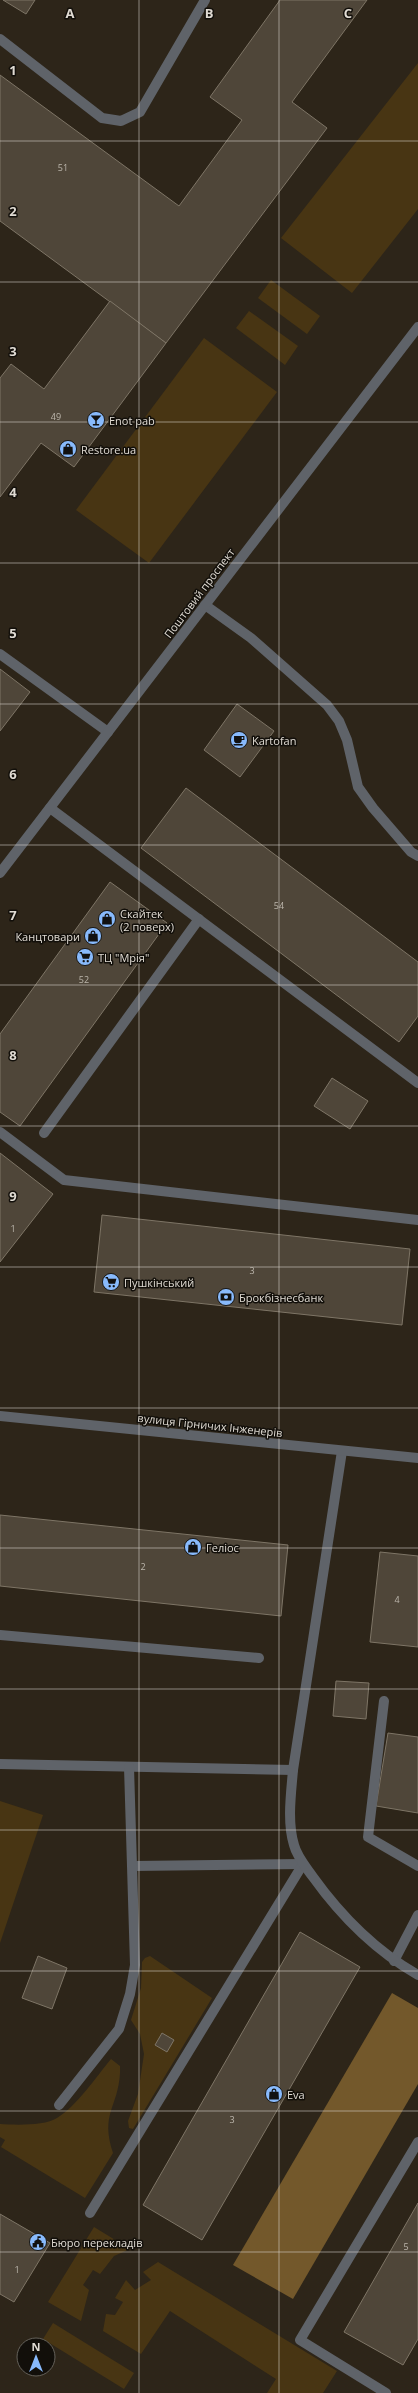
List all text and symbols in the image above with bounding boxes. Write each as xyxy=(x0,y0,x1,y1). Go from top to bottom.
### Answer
text: A xyxy=(66,4,75,22)
text: B xyxy=(205,4,214,22)
text: C xyxy=(344,4,352,22)
text: 1 xyxy=(9,61,17,79)
house number: 51 xyxy=(58,161,68,174)
text: 2 xyxy=(9,202,17,220)
text: 3 xyxy=(9,342,17,360)
house number: 49 xyxy=(51,410,61,423)
bar icon: Enot pab xyxy=(86,410,106,430)
place label: Enot pab xyxy=(109,413,155,428)
shop icon: Restore.ua xyxy=(58,439,78,459)
place label: Restore.ua xyxy=(81,442,136,457)
text: 4 xyxy=(9,483,17,501)
street label: Поштовий проспект xyxy=(160,545,238,641)
text: 5 xyxy=(9,624,17,642)
cafe icon: Kartofan xyxy=(229,730,249,750)
place label: Kartofan xyxy=(252,733,296,748)
text: 6 xyxy=(9,765,17,783)
house number: 54 xyxy=(274,899,284,912)
text: 7 xyxy=(9,906,17,924)
place label: Скайтек (2 поверх) xyxy=(120,906,174,934)
shop icon: Скайтек (2 поверх) xyxy=(97,909,117,929)
shop icon: Канцтовари xyxy=(83,926,103,946)
place label: Канцтовари xyxy=(15,929,80,944)
supermarket icon: ТЦ "Мрія" xyxy=(75,947,95,967)
place label: ТЦ "Мрія" xyxy=(98,950,149,965)
house number: 52 xyxy=(79,973,89,986)
text: 8 xyxy=(9,1046,17,1064)
text: 9 xyxy=(9,1187,17,1205)
house number: 1 xyxy=(10,1222,16,1235)
house number: 3 xyxy=(249,1264,255,1277)
supermarket icon: Пушкінський xyxy=(101,1272,121,1292)
place label: Пушкінський xyxy=(124,1275,194,1290)
bank icon: Брокбізнесбанк xyxy=(216,1287,236,1307)
place label: Брокбізнесбанк xyxy=(239,1290,323,1305)
street label: вулиця Гірничих Інженерів xyxy=(137,1410,283,1440)
shop icon: Геліос xyxy=(183,1537,203,1557)
place label: Геліос xyxy=(206,1540,239,1555)
house number: 2 xyxy=(140,1560,146,1573)
house number: 4 xyxy=(394,1593,400,1606)
shop icon: Eva xyxy=(264,2084,284,2104)
place label: Eva xyxy=(287,2087,305,2102)
house number: 3 xyxy=(229,2113,235,2126)
public building icon: Бюро перекладів xyxy=(28,2232,48,2252)
place label: Бюро перекладів xyxy=(51,2235,142,2250)
house number: 5 xyxy=(403,2240,409,2253)
house number: 1 xyxy=(14,2263,20,2276)
north arrow xyxy=(16,2337,56,2377)
text: N xyxy=(32,2339,40,2354)

